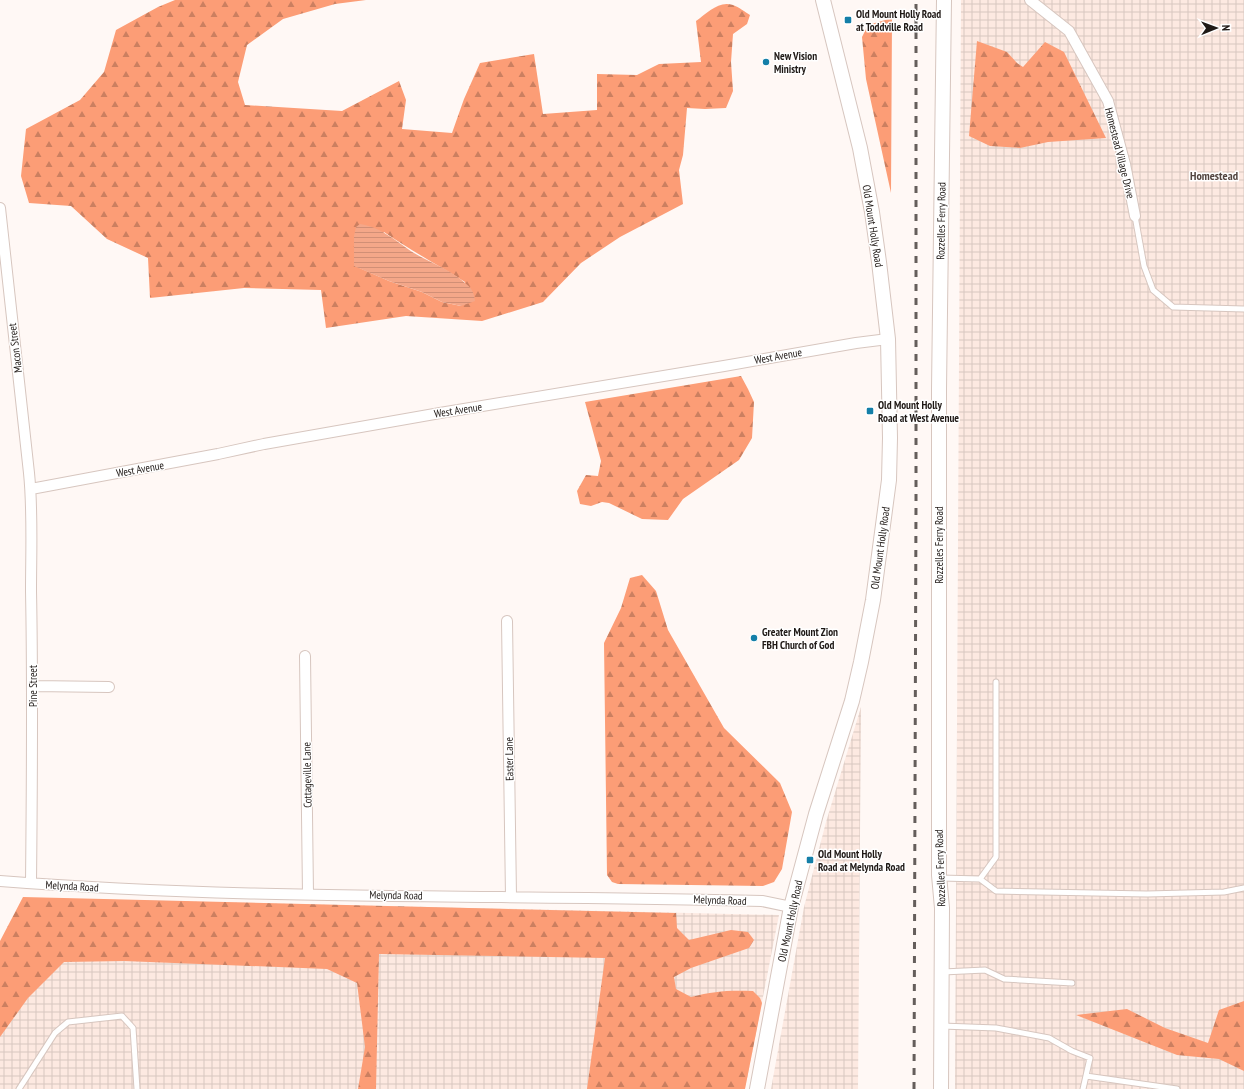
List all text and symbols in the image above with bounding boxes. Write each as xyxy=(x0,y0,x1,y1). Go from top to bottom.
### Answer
place label: Old Mount Holly Road at Toddville Road xyxy=(856,7,941,34)
north arrow xyxy=(1196,8,1236,48)
marker: Old Mount Holly Road at Toddville Road xyxy=(843,15,853,25)
text: N xyxy=(1219,25,1233,31)
place label: New Vision Ministry xyxy=(774,49,817,76)
marker: New Vision Ministry xyxy=(761,57,771,67)
street label: Homestead Village Drive xyxy=(1102,106,1138,200)
district label: Homestead xyxy=(1190,168,1238,183)
street label: Rozzelles Ferry Road xyxy=(933,182,949,260)
street label: Old Mount Holly Road xyxy=(860,184,886,268)
street label: Macon Street xyxy=(5,322,25,374)
street label: West Avenue xyxy=(753,345,803,367)
place label: Old Mount Holly Road at West Avenue xyxy=(878,398,959,425)
street label: West Avenue xyxy=(433,399,483,421)
marker: Old Mount Holly Road at West Avenue xyxy=(865,406,875,416)
street label: West Avenue xyxy=(115,458,165,480)
street label: Old Mount Holly Road xyxy=(867,506,893,590)
street label: Rozzelles Ferry Road xyxy=(932,506,946,584)
place label: Greater Mount Zion FBH Church of God xyxy=(762,625,838,652)
marker: Greater Mount Zion FBH Church of God xyxy=(749,633,759,643)
street label: Pine Street xyxy=(26,665,40,707)
street label: Easter Lane xyxy=(502,737,516,781)
street label: Cottageville Lane xyxy=(299,741,315,808)
street label: Rozzelles Ferry Road xyxy=(932,829,948,907)
place label: Old Mount Holly Road at Melynda Road xyxy=(818,847,905,874)
marker: Old Mount Holly Road at Melynda Road xyxy=(805,855,815,865)
street label: Melynda Road xyxy=(45,878,99,894)
street label: Old Mount Holly Road xyxy=(775,879,806,963)
street label: Melynda Road xyxy=(369,888,423,902)
street label: Melynda Road xyxy=(693,892,747,908)

